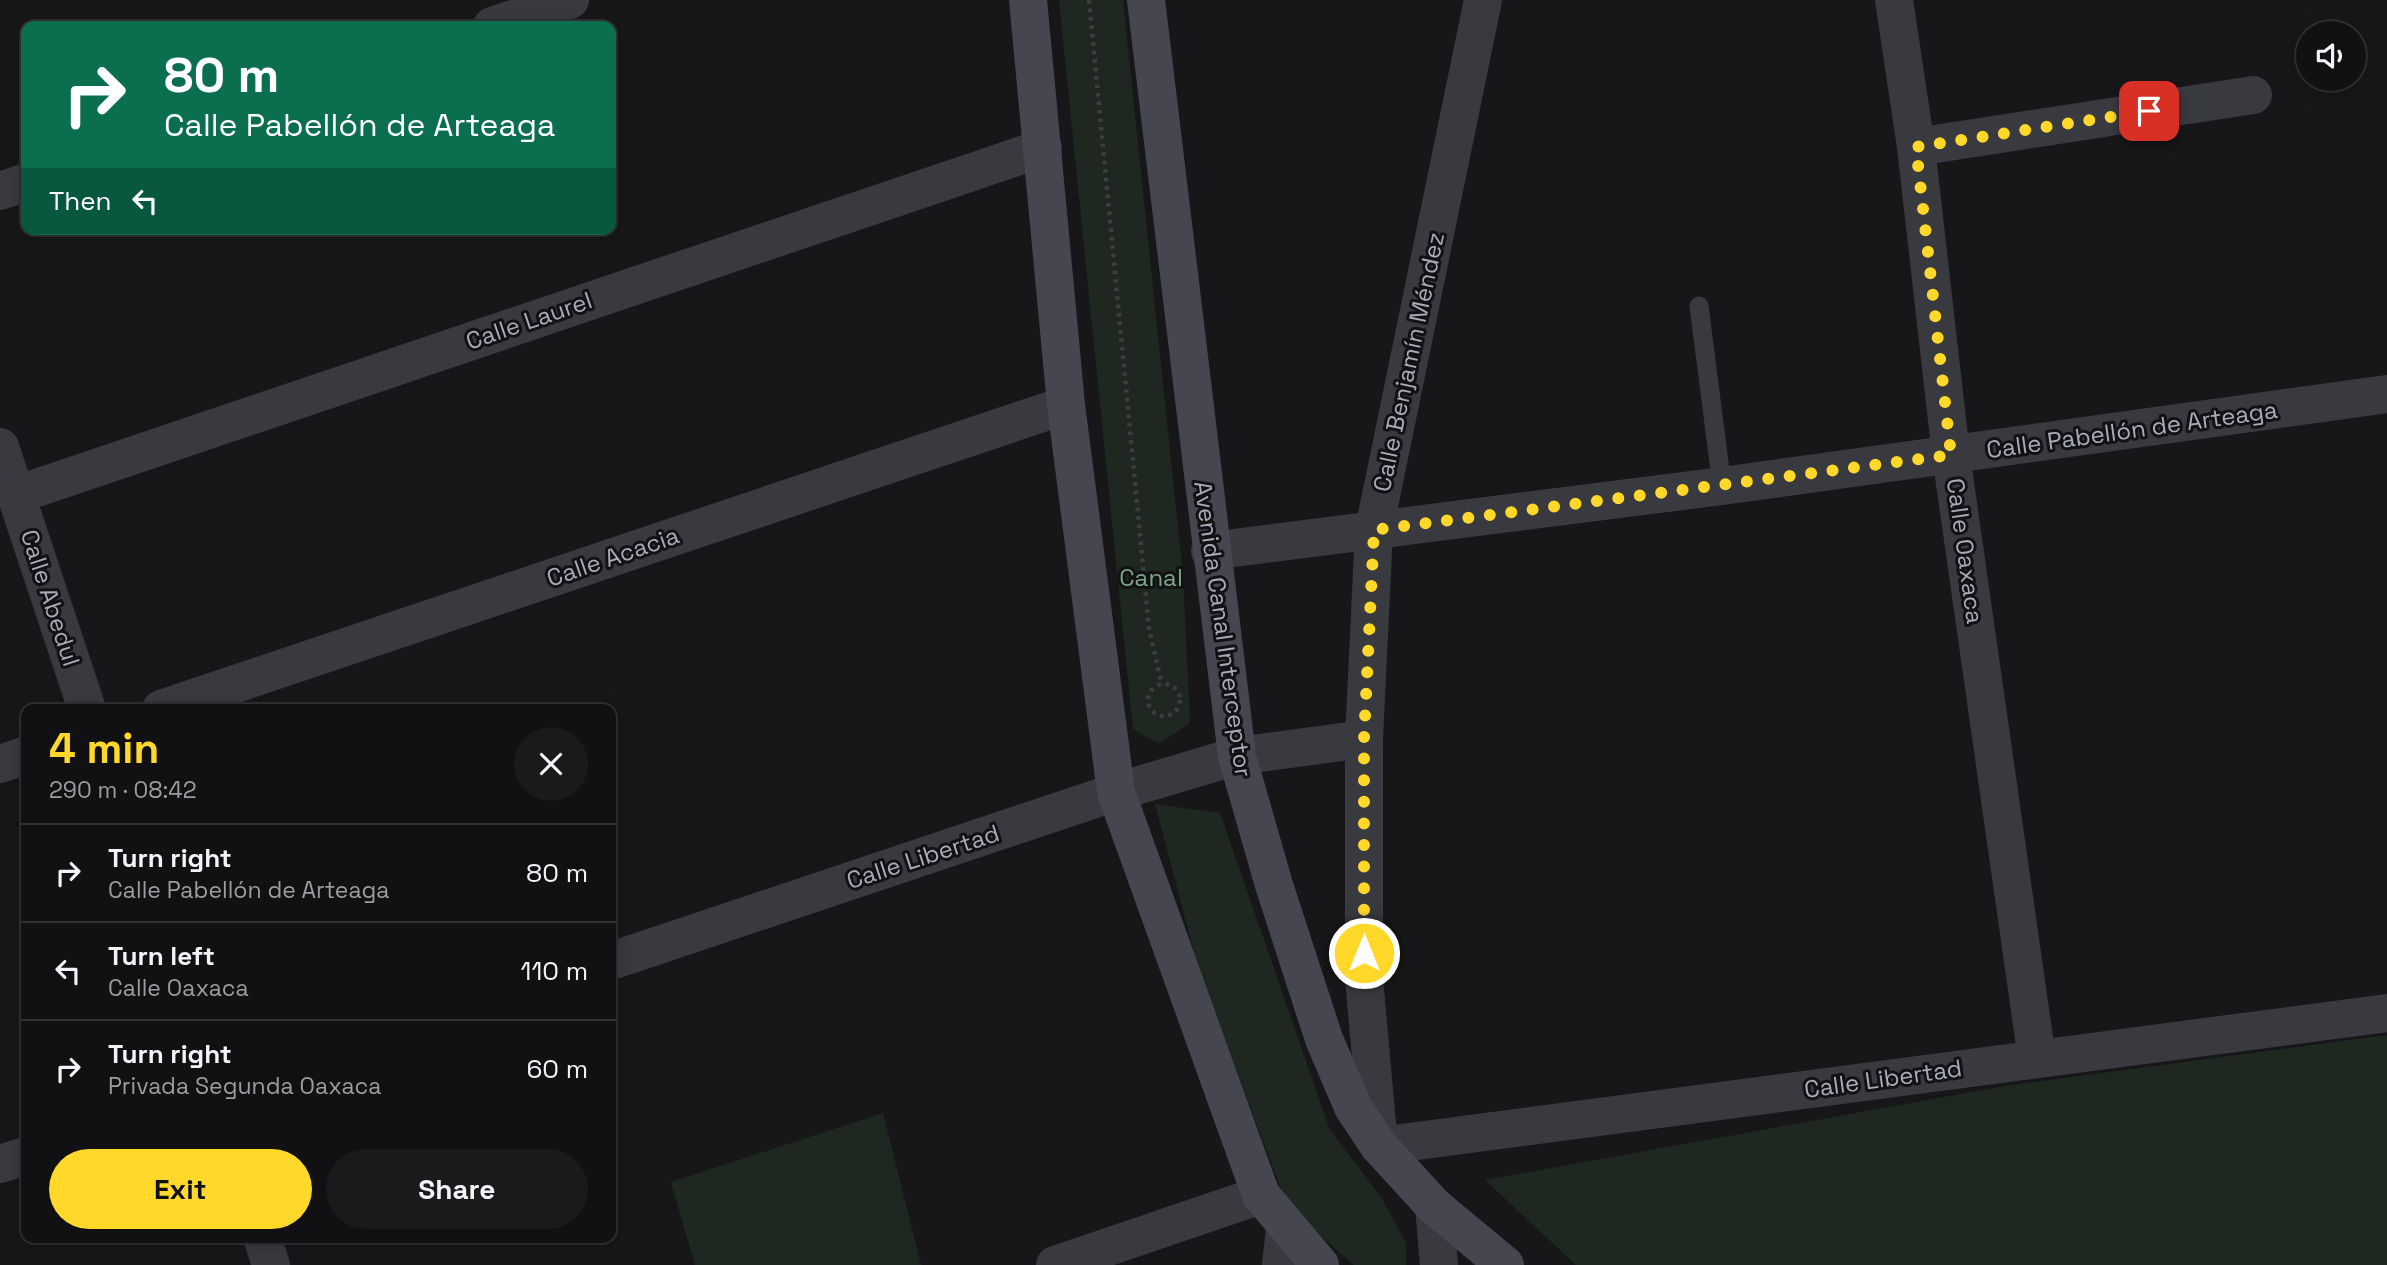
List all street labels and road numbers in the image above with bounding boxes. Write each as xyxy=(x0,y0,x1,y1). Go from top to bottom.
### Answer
street label: Calle Benjamín Méndez xyxy=(1366,229,1451,495)
street label: Calle Laurel xyxy=(462,284,596,357)
street label: Calle Pabellón de Arteaga xyxy=(1984,394,2280,465)
street label: Calle Oaxaca xyxy=(1940,476,1991,626)
street label: Avenida Canal Interceptor xyxy=(1187,479,1260,779)
street label: Calle Acacia xyxy=(543,519,683,594)
street label: Calle Abedul xyxy=(14,526,87,670)
street label: Calle Libertad xyxy=(842,817,1003,896)
street label: Calle Libertad xyxy=(1802,1052,1964,1105)

